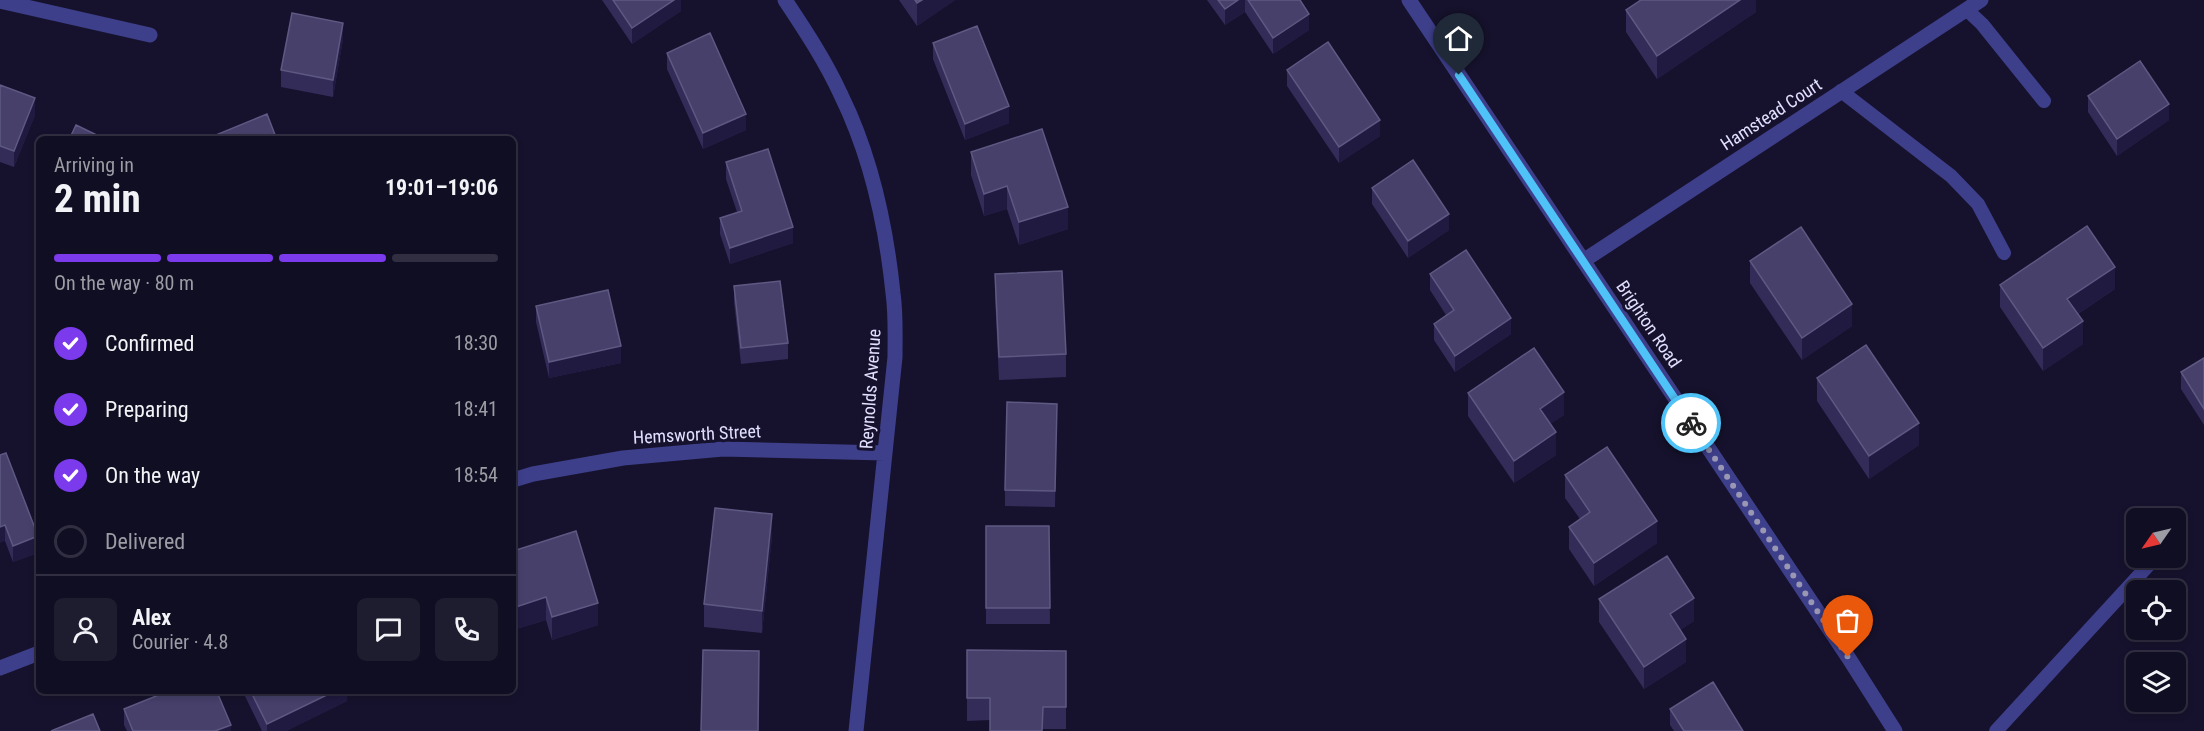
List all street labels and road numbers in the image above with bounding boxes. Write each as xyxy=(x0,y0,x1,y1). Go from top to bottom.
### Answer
street label: Hamstead Court xyxy=(1717,74,1825,154)
street label: Brighton Road xyxy=(1612,277,1686,371)
street label: Reynolds Avenue xyxy=(855,328,885,450)
street label: Hemsworth Street xyxy=(632,420,762,448)

